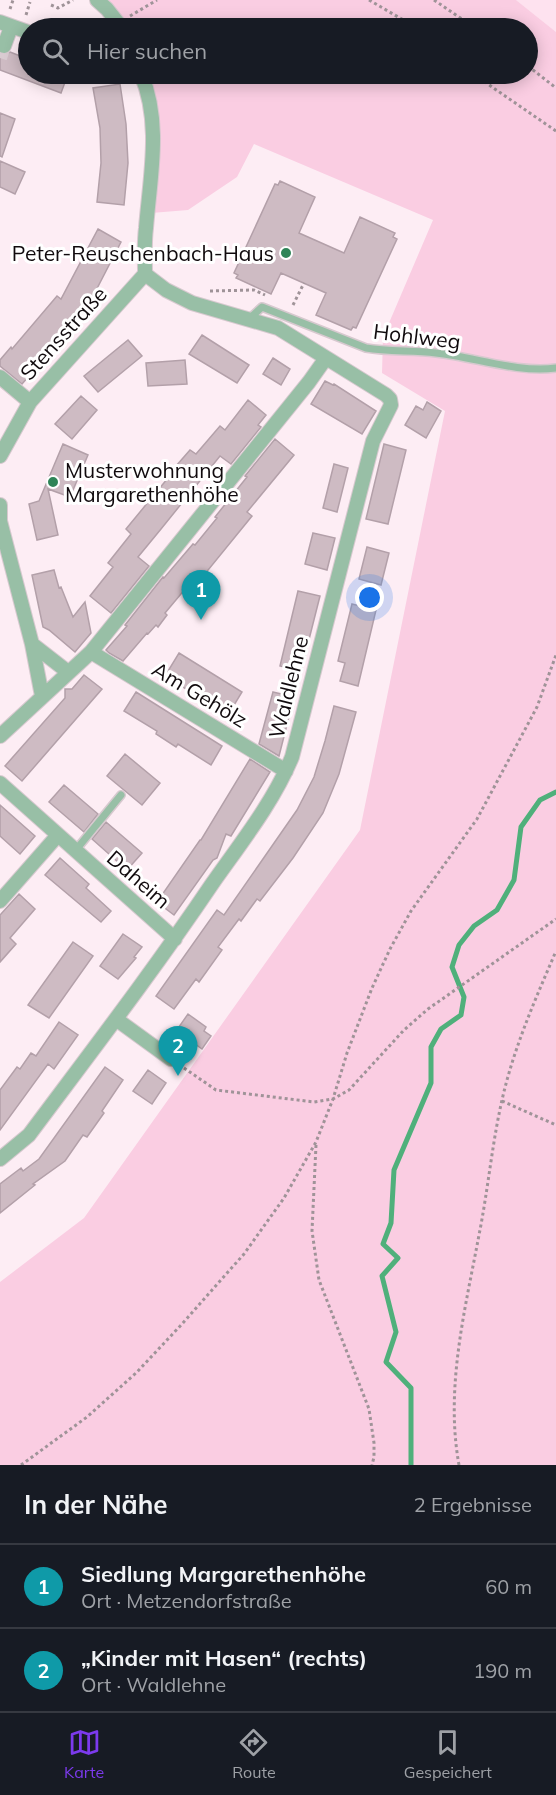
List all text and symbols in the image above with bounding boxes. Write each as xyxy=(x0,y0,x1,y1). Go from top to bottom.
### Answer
search box xyxy=(18,18,538,84)
icon: search xyxy=(39,35,72,68)
text: Hier suchen xyxy=(87,37,207,65)
place label: Peter-Reuschenbach-Haus xyxy=(12,240,274,266)
marker: Peter-Reuschenbach-Haus xyxy=(279,246,293,260)
street label: Stensstraße xyxy=(14,281,112,385)
street label: Hohlweg xyxy=(372,318,462,354)
place label: Musterwohnung Margarethenhöhe xyxy=(65,457,239,507)
marker: Musterwohnung Margarethenhöhe xyxy=(46,475,60,489)
pin: 1 xyxy=(182,570,220,620)
your location xyxy=(355,583,384,612)
street label: Waldlehne xyxy=(263,633,313,741)
street label: Am Gehölz xyxy=(148,655,252,733)
street label: Daheim xyxy=(102,844,176,914)
pin: 2 xyxy=(158,1026,198,1076)
text: In der Nähe xyxy=(24,1488,168,1521)
text: 2 Ergebnisse xyxy=(414,1492,532,1517)
text: Siedlung Margarethenhöhe xyxy=(81,1560,366,1588)
text: 1 xyxy=(38,1574,50,1599)
text: 60 m xyxy=(485,1574,532,1599)
text: Ort · Metzendorfstraße xyxy=(81,1588,292,1613)
text: „Kinder mit Hasen“ (rechts) xyxy=(81,1644,367,1672)
text: 2 xyxy=(38,1658,50,1683)
text: 190 m xyxy=(473,1658,532,1683)
text: Ort · Waldlehne xyxy=(81,1672,226,1697)
tab: Karte xyxy=(64,1726,104,1782)
tab: Route xyxy=(232,1726,276,1782)
tab: Gespeichert xyxy=(404,1726,492,1782)

